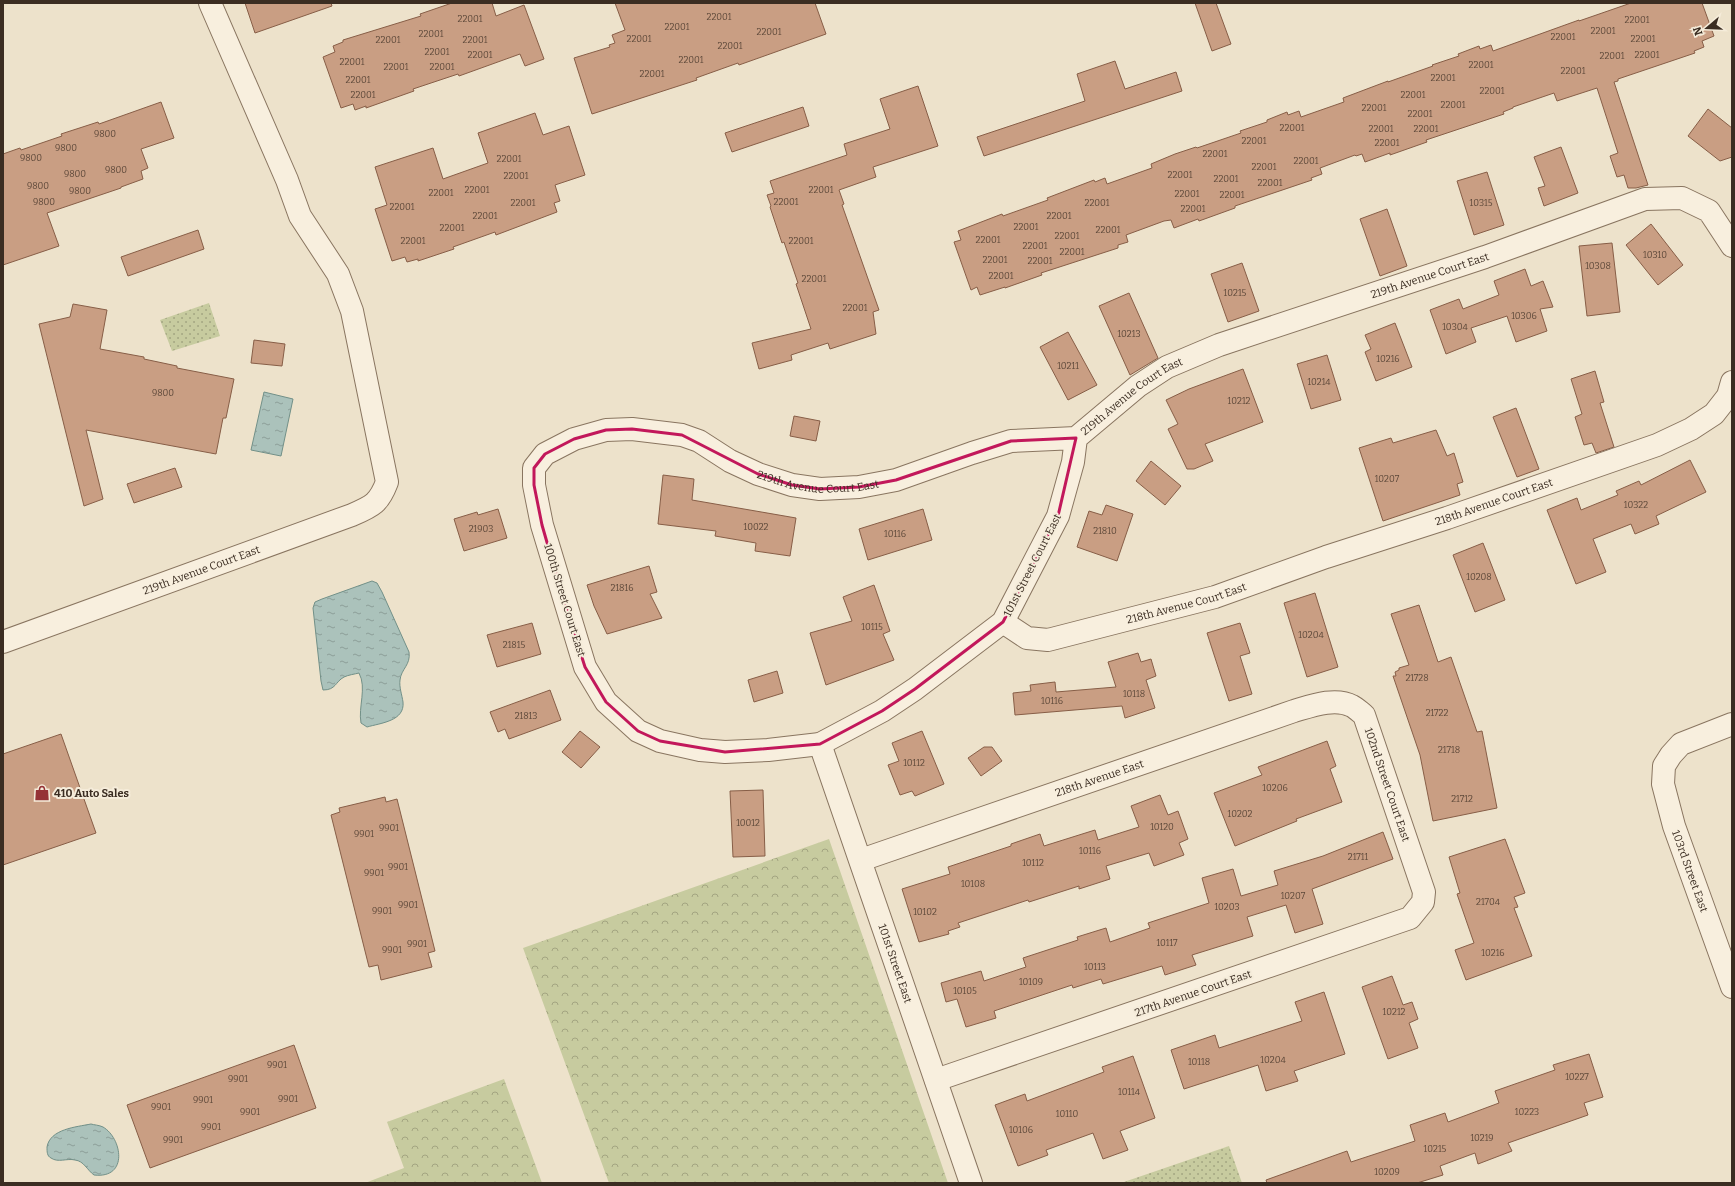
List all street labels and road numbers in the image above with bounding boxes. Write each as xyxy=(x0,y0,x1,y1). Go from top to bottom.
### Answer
street label: 219th Avenue Court East xyxy=(1369,250,1491,301)
street label: 219th Avenue Court East xyxy=(1078,355,1185,438)
street label: 219th Avenue Court East xyxy=(755,468,880,496)
street label: 218th Avenue Court East xyxy=(1433,476,1555,528)
street label: 101st Street Court East xyxy=(1001,512,1064,619)
street label: 100th Street Court East xyxy=(541,542,588,658)
street label: 219th Avenue Court East xyxy=(141,543,262,598)
street label: 218th Avenue Court East xyxy=(1125,580,1248,627)
street label: 102nd Street Court East xyxy=(1362,726,1412,843)
street label: 218th Avenue East xyxy=(1053,757,1145,800)
street label: 103rd Street East xyxy=(1669,828,1710,914)
street label: 101st Street East xyxy=(875,922,915,1005)
street label: 217th Avenue Court East xyxy=(1133,967,1253,1020)

